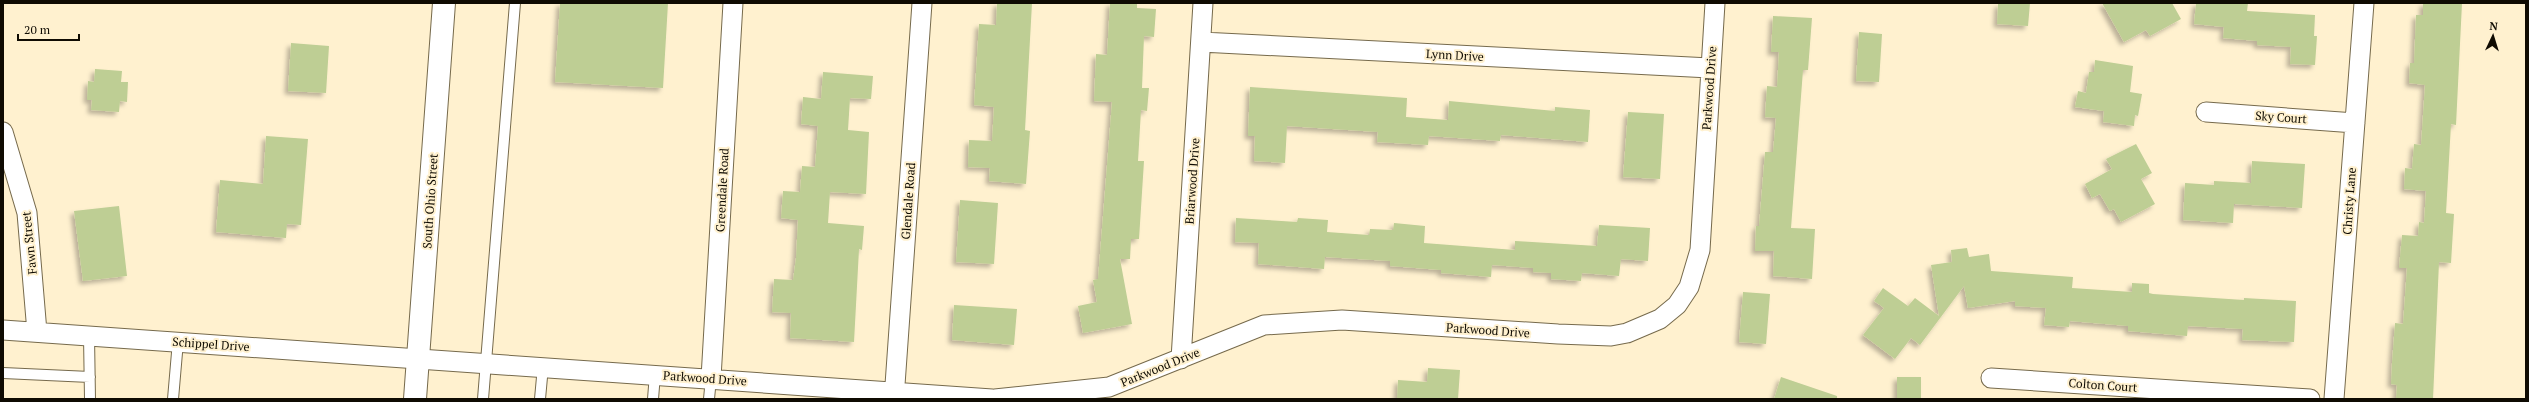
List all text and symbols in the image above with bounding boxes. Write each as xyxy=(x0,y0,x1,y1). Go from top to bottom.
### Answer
scale bar xyxy=(18,16,79,42)
north arrow xyxy=(2473,16,2513,56)
text: N xyxy=(2489,19,2499,33)
text: 20 m xyxy=(24,22,51,37)
street label: Lynn Drive xyxy=(1426,46,1484,64)
street label: Parkwood Drive xyxy=(1699,46,1719,130)
street label: Sky Court xyxy=(2255,108,2308,126)
street label: Briarwood Drive xyxy=(1182,137,1202,225)
street label: Greendale Road xyxy=(712,147,732,232)
street label: South Ohio Street xyxy=(419,152,441,249)
street label: Glendale Road xyxy=(898,162,918,240)
street label: Christy Lane xyxy=(2339,167,2359,235)
street label: Fawn Street xyxy=(18,210,40,275)
street label: Parkwood Drive xyxy=(1446,320,1530,340)
street label: Schippel Drive xyxy=(172,334,250,354)
street label: Parkwood Drive xyxy=(1118,344,1202,390)
street label: Parkwood Drive xyxy=(663,368,747,388)
street label: Colton Court xyxy=(2068,375,2138,395)

